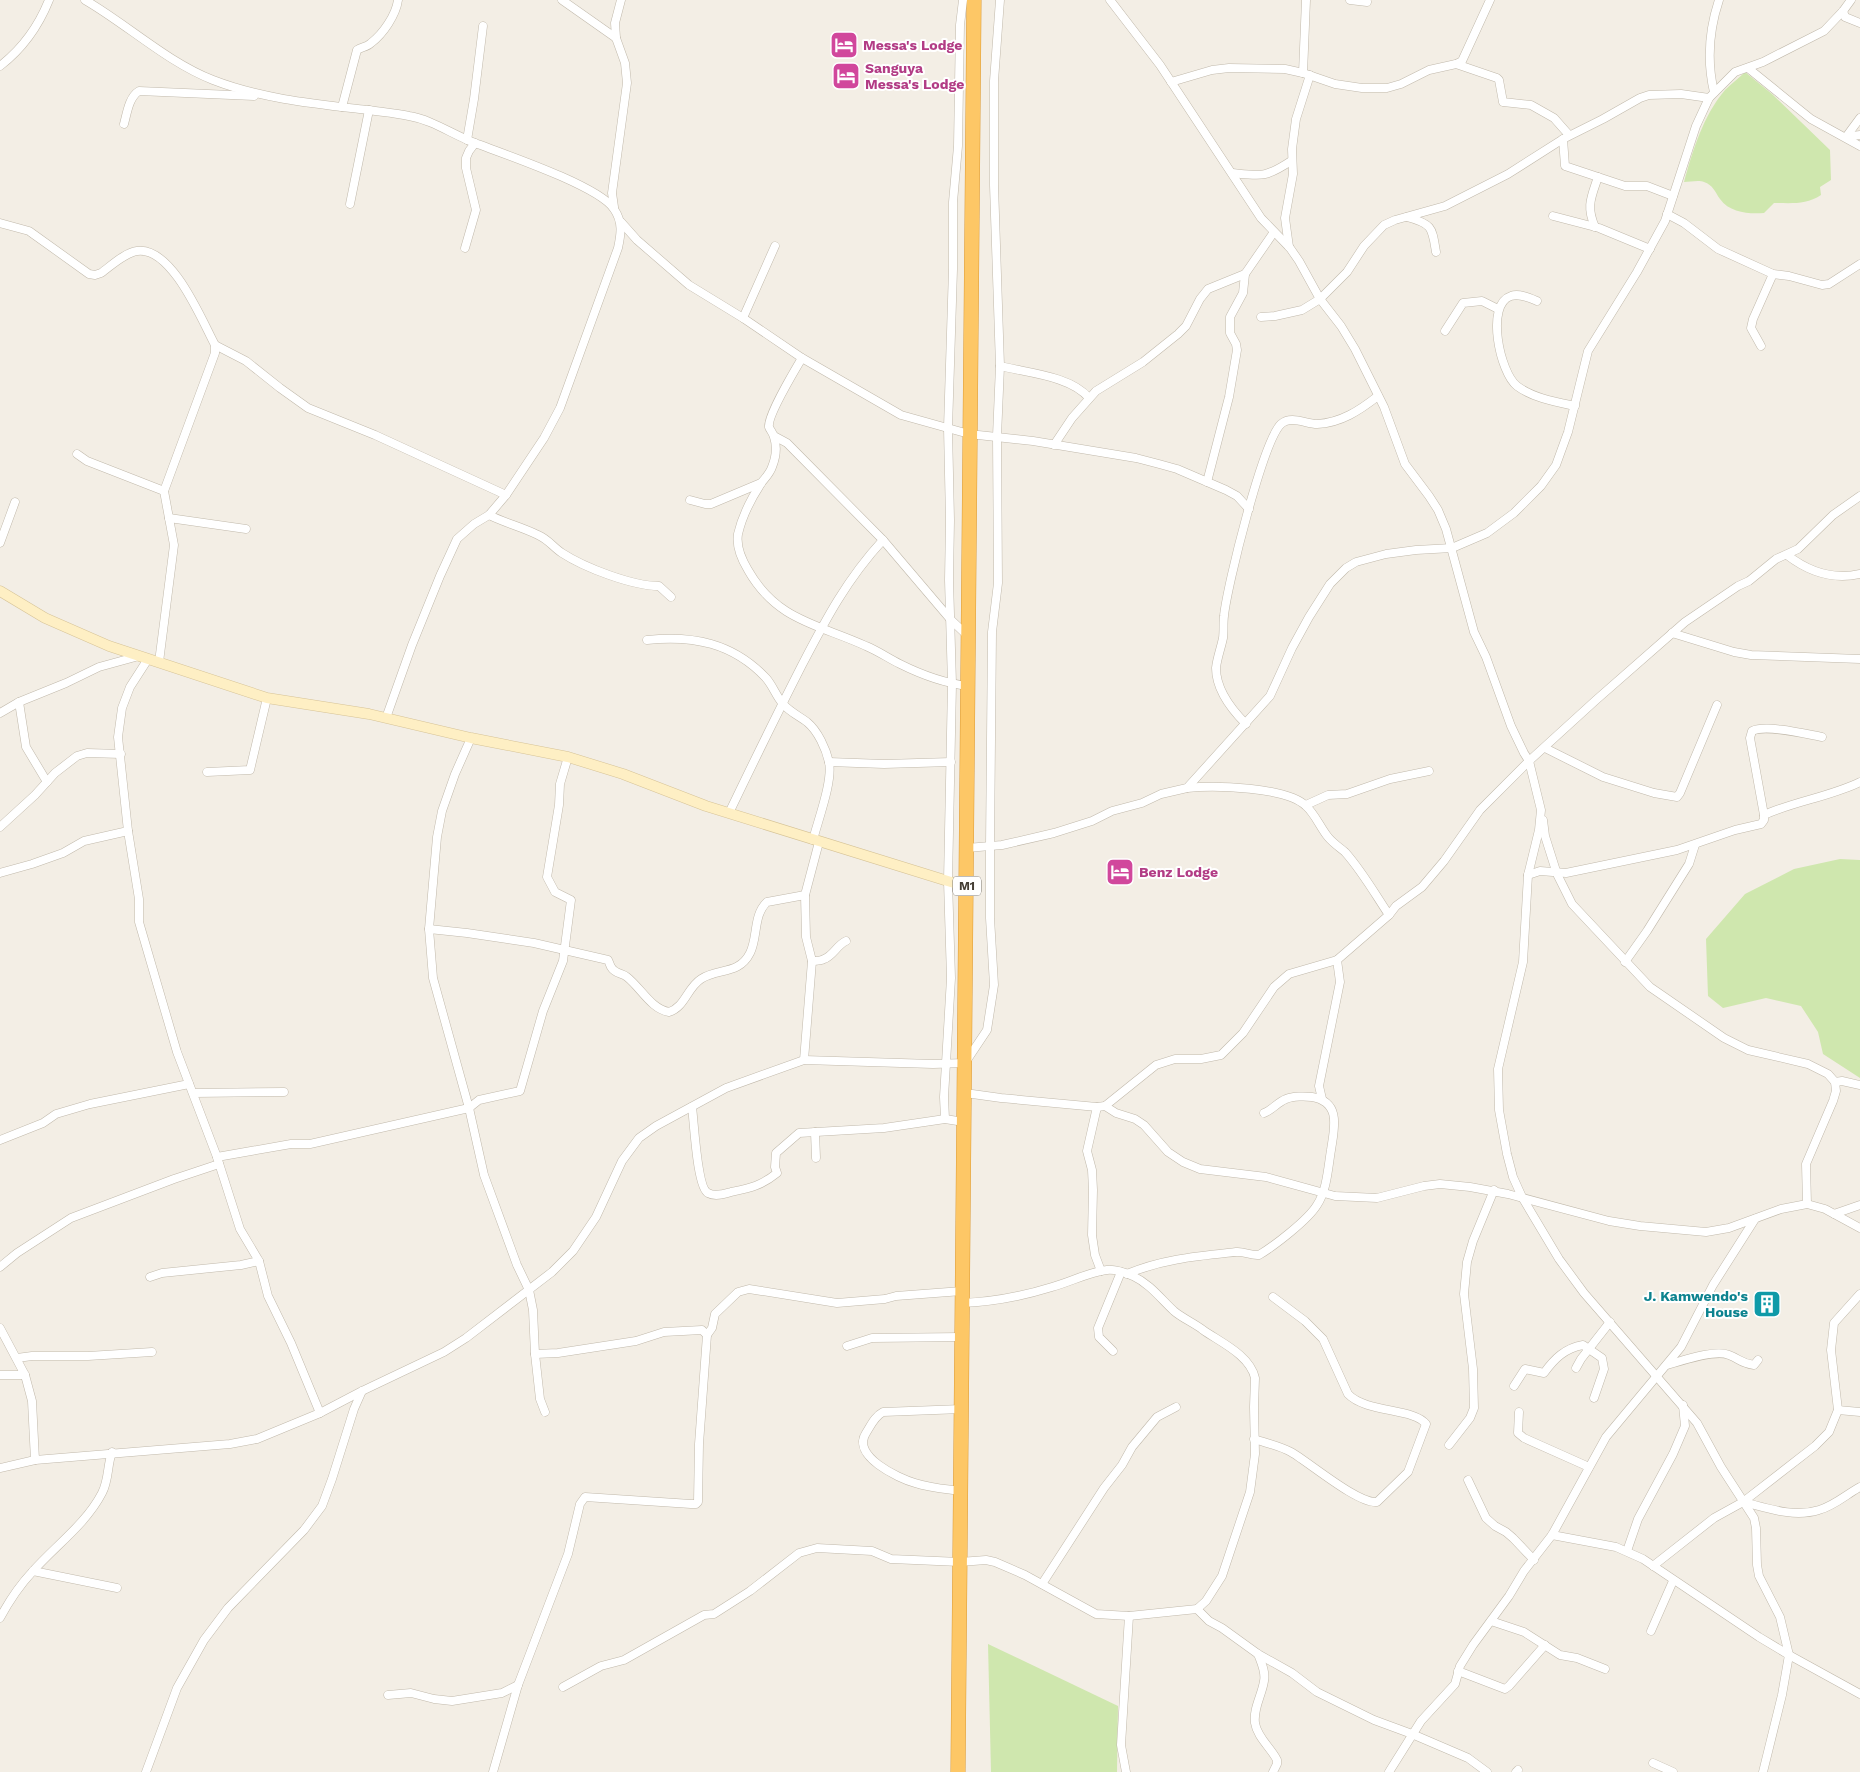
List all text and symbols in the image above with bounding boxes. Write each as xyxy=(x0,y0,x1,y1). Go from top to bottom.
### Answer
hotel icon: Messa's Lodge xyxy=(829,30,859,60)
place label: Messa's Lodge xyxy=(863,37,962,53)
place label: Sanguya Messa's Lodge xyxy=(865,60,964,92)
hotel icon: Sanguya Messa's Lodge xyxy=(831,61,861,91)
hotel icon: Benz Lodge xyxy=(1105,857,1135,887)
place label: Benz Lodge xyxy=(1139,864,1218,880)
road number: M1 xyxy=(953,876,981,896)
place label: J. Kamwendo's House xyxy=(1644,1288,1749,1320)
building icon: J. Kamwendo's House xyxy=(1752,1289,1782,1319)

